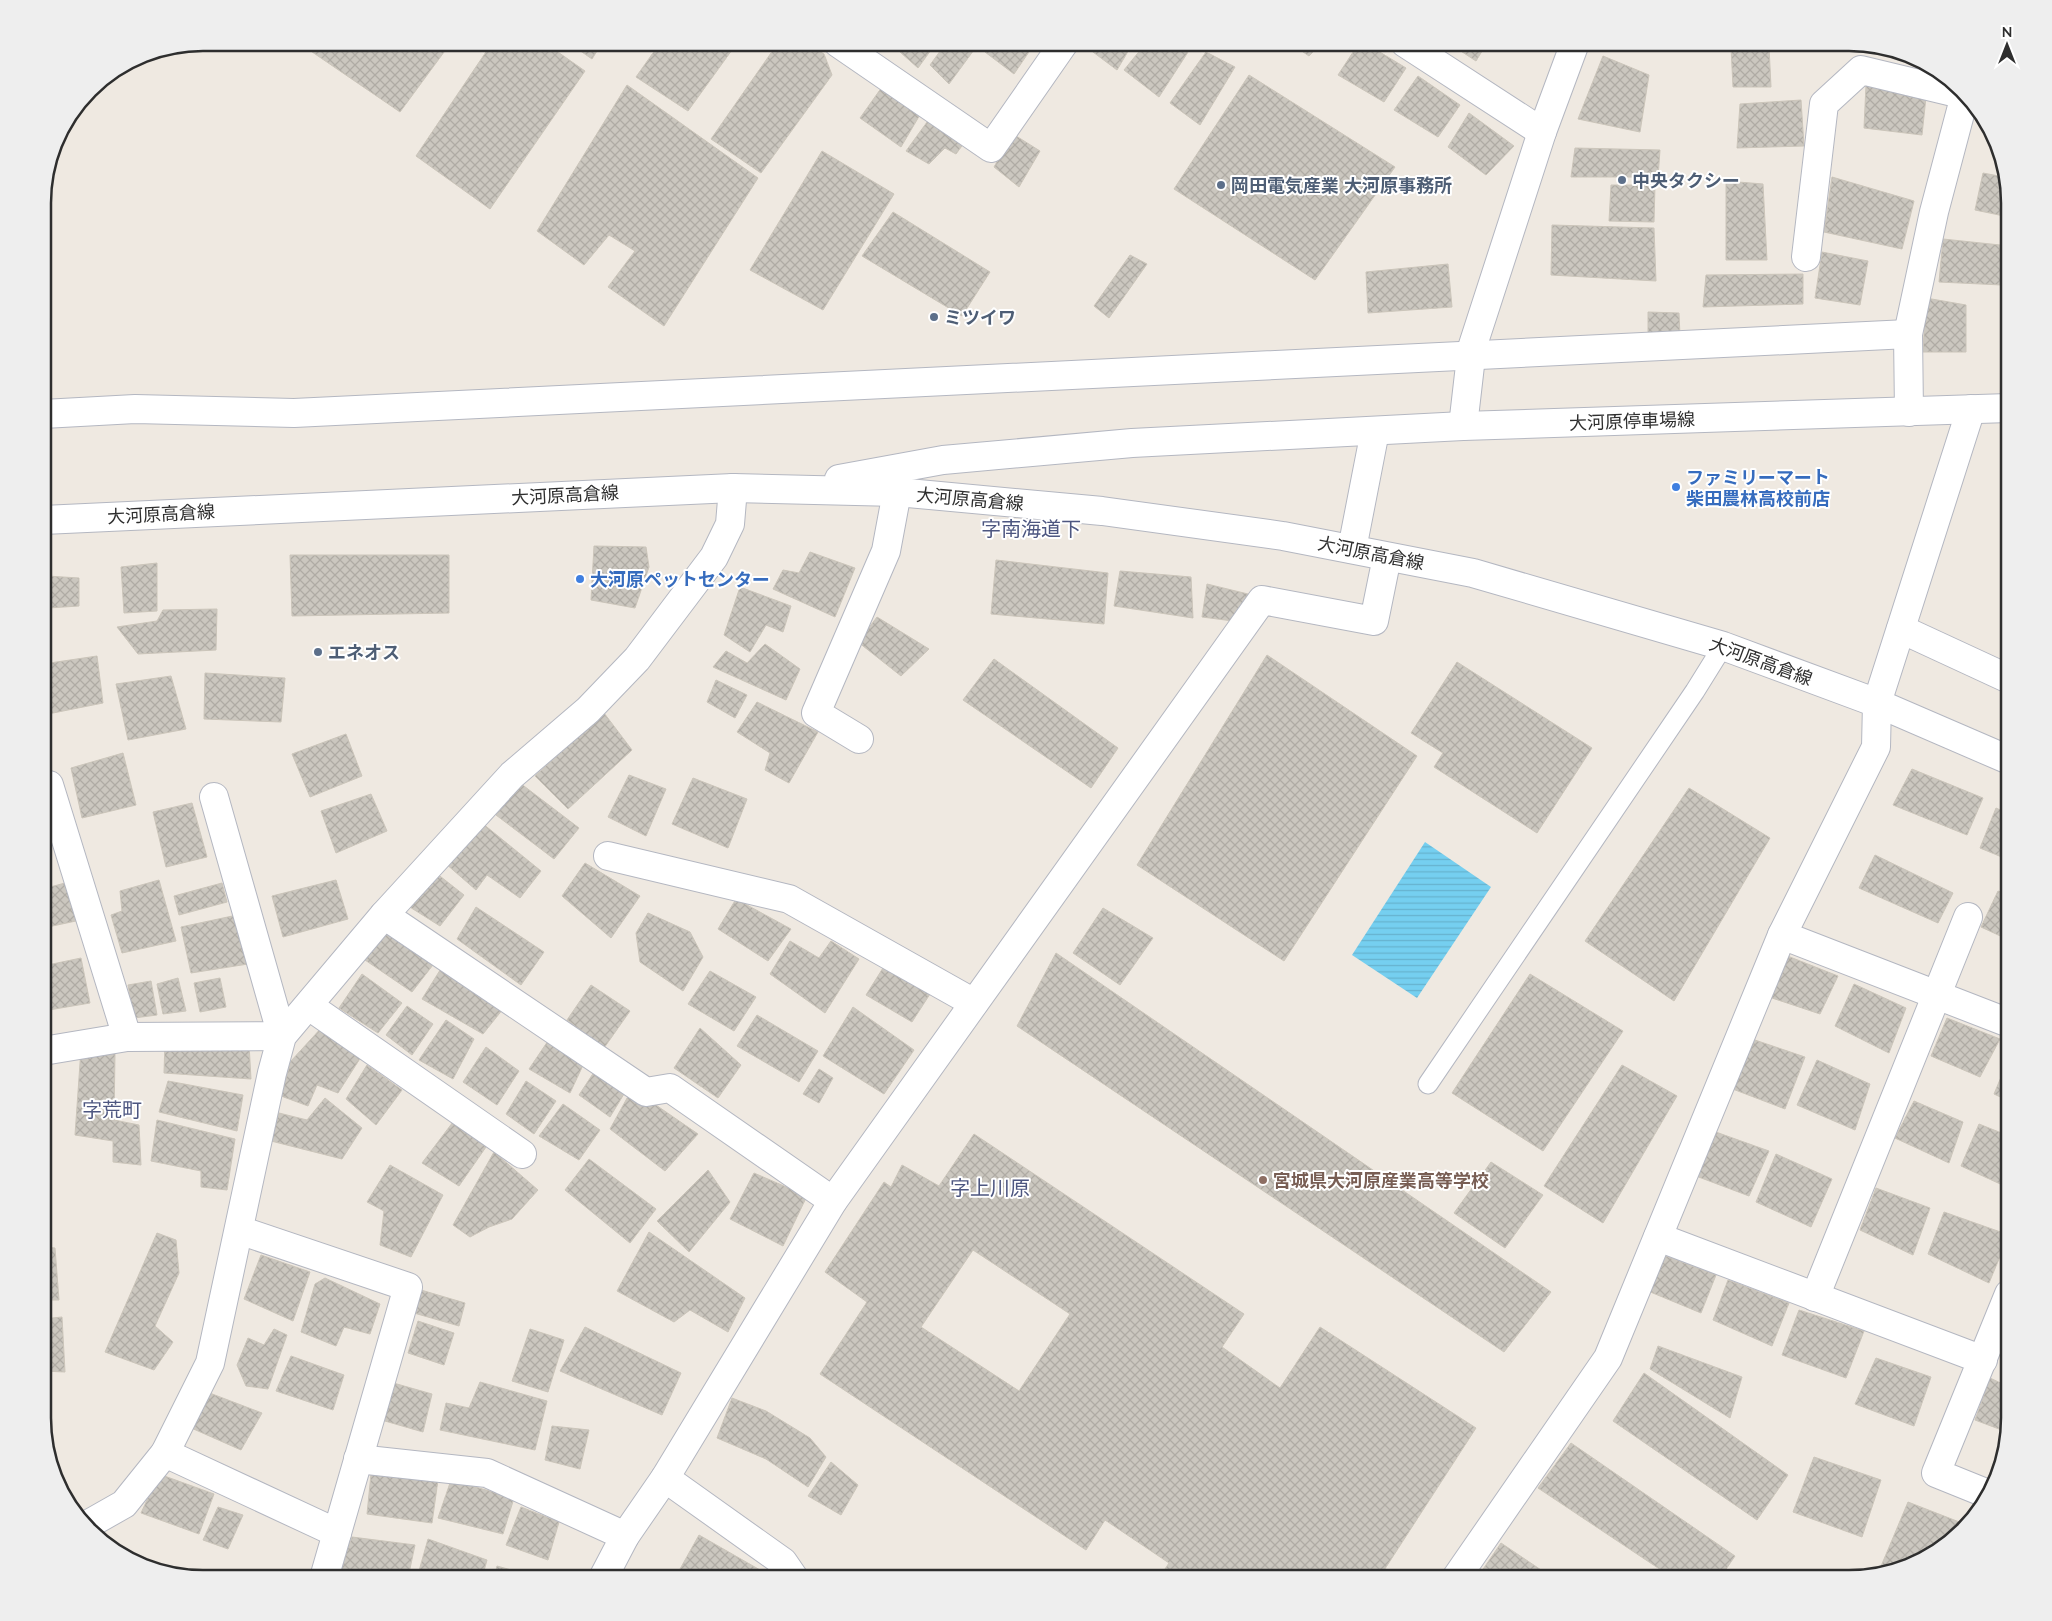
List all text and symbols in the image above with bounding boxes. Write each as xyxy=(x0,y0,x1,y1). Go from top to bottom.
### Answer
north arrow xyxy=(1982,20,2032,70)
text: N xyxy=(2002,23,2012,41)
place label: 中央タクシー xyxy=(1632,169,1740,192)
place label: 岡田電気産業 大河原事務所 xyxy=(1231,174,1452,197)
marker: 中央タクシー xyxy=(1616,174,1628,186)
marker: 岡田電気産業 大河原事務所 xyxy=(1215,179,1227,191)
place label: ミツイワ xyxy=(944,306,1016,329)
marker: ミツイワ xyxy=(928,311,940,323)
street label: 大河原停車場線 xyxy=(1569,407,1695,435)
place label: ファミリーマート 柴田農林高校前店 xyxy=(1686,466,1830,510)
street label: 大河原高倉線 xyxy=(510,481,620,509)
marker: ファミリーマート 柴田農林高校前店 xyxy=(1670,481,1682,493)
street label: 大河原高倉線 xyxy=(915,483,1025,515)
street label: 大河原高倉線 xyxy=(106,500,216,528)
district label: 字南海道下 xyxy=(981,516,1081,541)
street label: 大河原高倉線 xyxy=(1316,531,1426,575)
place label: 大河原ペットセンター xyxy=(590,568,770,591)
marker: 大河原ペットセンター xyxy=(574,573,586,585)
street label: 大河原高倉線 xyxy=(1706,632,1816,690)
place label: エネオス xyxy=(328,641,400,664)
marker: エネオス xyxy=(312,646,324,658)
district label: 字荒町 xyxy=(82,1097,142,1122)
place label: 宮城県大河原産業高等学校 xyxy=(1273,1169,1489,1192)
marker: 宮城県大河原産業高等学校 xyxy=(1257,1174,1269,1186)
district label: 字上川原 xyxy=(950,1175,1030,1200)

